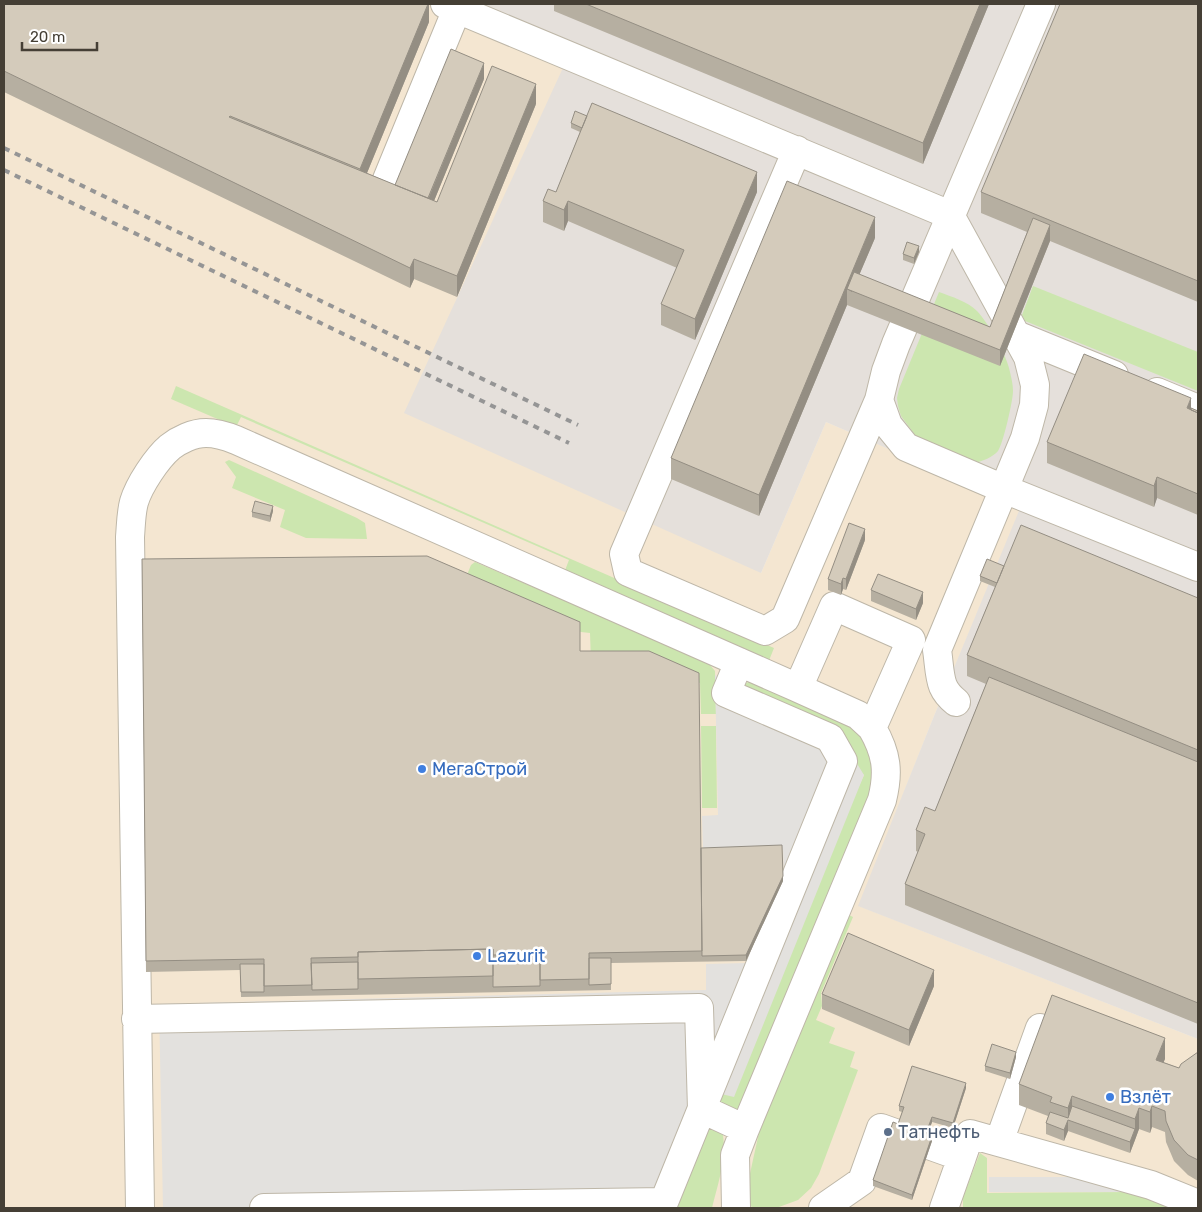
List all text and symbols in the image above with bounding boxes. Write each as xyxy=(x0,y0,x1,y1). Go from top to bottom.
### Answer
scale bar xyxy=(22,20,98,52)
text: 20 m xyxy=(30,28,65,46)
place label: МегаСтрой xyxy=(432,758,527,780)
marker: МегаСтрой xyxy=(416,763,428,775)
place label: Lazurit xyxy=(487,945,545,967)
marker: Lazurit xyxy=(471,950,483,962)
place label: Взлёт xyxy=(1120,1086,1171,1108)
marker: Взлёт xyxy=(1104,1091,1116,1103)
place label: Татнефть xyxy=(898,1121,980,1143)
marker: Татнефть xyxy=(882,1126,894,1138)

